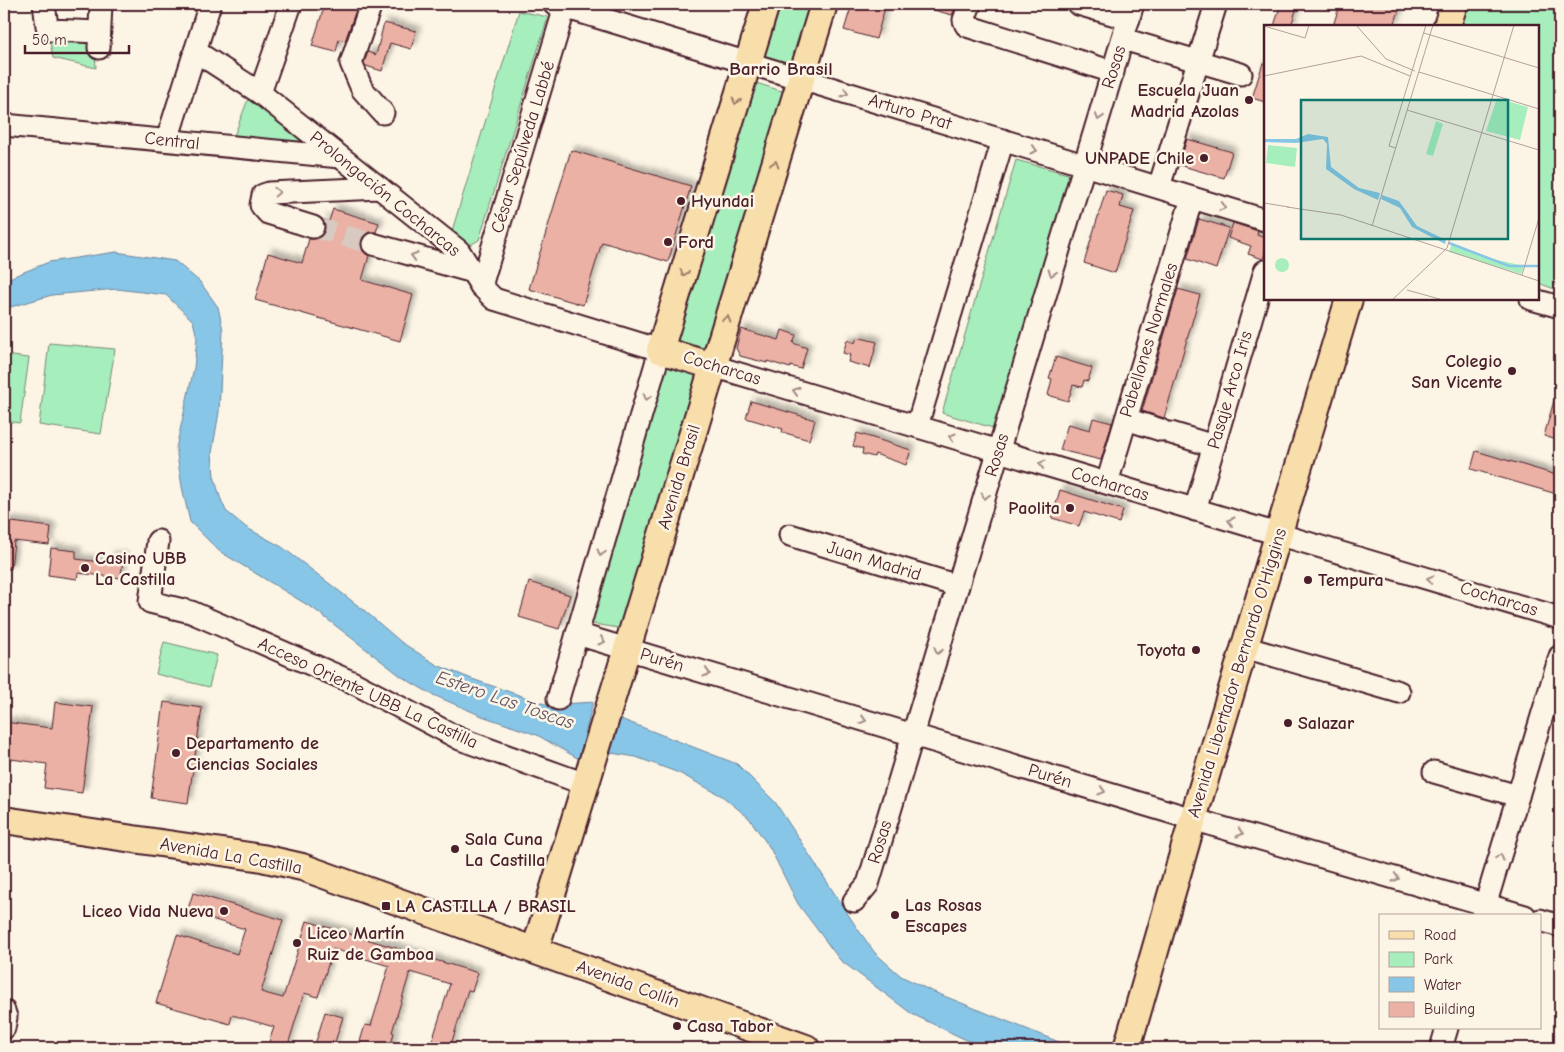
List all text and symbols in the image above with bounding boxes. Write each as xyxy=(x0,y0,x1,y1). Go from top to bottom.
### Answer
scale bar xyxy=(25,22,129,54)
inset map xyxy=(1264,25,1539,300)
text: 50 m xyxy=(32,31,67,49)
street label: Rosas xyxy=(1098,43,1130,91)
street label: César Sepúlveda Labbé xyxy=(487,58,559,236)
district label: Barrio Brasil xyxy=(729,58,833,80)
place label: Escuela Juan Madrid Azolas xyxy=(1131,80,1239,122)
one-way arrow xyxy=(840,87,848,97)
street label: Arturo Prat xyxy=(866,89,955,135)
marker: Escuela Juan Madrid Azolas xyxy=(1243,94,1255,106)
one-way arrow xyxy=(732,96,742,104)
one-way arrow xyxy=(1095,113,1105,121)
street label: Prolongación Cocharcas xyxy=(306,127,464,261)
street label: Central xyxy=(143,128,201,154)
one-way arrow xyxy=(1029,144,1037,154)
place label: UNPADE Chile xyxy=(1085,148,1194,169)
marker: UNPADE Chile xyxy=(1198,152,1210,164)
one-way arrow xyxy=(769,160,779,168)
one-way arrow xyxy=(274,187,282,198)
place label: Hyundai xyxy=(691,191,754,212)
marker: Hyundai xyxy=(675,195,687,207)
one-way arrow xyxy=(1218,201,1226,211)
place label: Ford xyxy=(678,232,714,253)
marker: Ford xyxy=(662,236,674,248)
one-way arrow xyxy=(411,252,419,262)
street label: Pabellones Normales xyxy=(1116,260,1182,420)
one-way arrow xyxy=(680,268,690,276)
one-way arrow xyxy=(1048,268,1058,277)
one-way arrow xyxy=(722,315,732,324)
street label: Pasaje Arco Iris xyxy=(1203,329,1257,451)
street label: Cocharcas xyxy=(681,346,763,390)
place label: Colegio San Vicente xyxy=(1411,351,1502,393)
marker: Colegio San Vicente xyxy=(1506,365,1518,377)
one-way arrow xyxy=(793,386,801,396)
one-way arrow xyxy=(642,392,652,400)
street label: Avenida Brasil xyxy=(653,422,705,532)
street label: Rosas xyxy=(981,431,1013,479)
one-way arrow xyxy=(948,432,957,442)
one-way arrow xyxy=(1038,459,1047,469)
street label: Cocharcas xyxy=(1069,462,1151,506)
one-way arrow xyxy=(981,491,991,499)
place label: Paolita xyxy=(1008,498,1060,519)
marker: Paolita xyxy=(1064,502,1076,514)
one-way arrow xyxy=(1227,516,1236,526)
street label: Avenida Libertador Bernardo O'Higgins xyxy=(1183,526,1291,820)
street label: Juan Madrid xyxy=(824,537,924,585)
place label: Casino UBB La Castilla xyxy=(95,548,187,590)
one-way arrow xyxy=(596,548,606,556)
marker: Casino UBB La Castilla xyxy=(79,562,91,574)
place label: Tempura xyxy=(1318,570,1384,591)
marker: Tempura xyxy=(1302,574,1314,586)
one-way arrow xyxy=(1426,574,1434,584)
street label: Cocharcas xyxy=(1458,577,1540,621)
street label: Acceso Oriente UBB La Castilla xyxy=(255,633,481,753)
one-way arrow xyxy=(597,636,605,646)
place label: Toyota xyxy=(1137,640,1186,661)
street label: Purén xyxy=(637,643,687,677)
marker: Toyota xyxy=(1190,644,1202,656)
one-way arrow xyxy=(934,647,944,655)
water label: Estero Las Toscas xyxy=(433,666,577,734)
one-way arrow xyxy=(702,668,711,678)
place label: Salazar xyxy=(1298,713,1355,734)
one-way arrow xyxy=(858,714,866,724)
marker: Salazar xyxy=(1282,717,1294,729)
place label: Departamento de Ciencias Sociales xyxy=(186,733,319,775)
marker: Departamento de Ciencias Sociales xyxy=(170,747,182,759)
street label: Purén xyxy=(1025,759,1075,793)
one-way arrow xyxy=(1098,786,1106,796)
street label: Rosas xyxy=(864,818,896,866)
one-way arrow xyxy=(1236,827,1244,837)
place label: Sala Cuna La Castilla xyxy=(465,829,545,871)
street label: Avenida La Castilla xyxy=(158,833,304,879)
marker: Sala Cuna La Castilla xyxy=(449,843,461,855)
one-way arrow xyxy=(1494,854,1504,862)
one-way arrow xyxy=(1392,872,1401,883)
place label: Las Rosas Escapes xyxy=(905,895,982,937)
place label: LA CASTILLA / BRASIL xyxy=(396,896,576,917)
marker: LA CASTILLA / BRASIL xyxy=(380,900,392,912)
place label: Liceo Vida Nueva xyxy=(82,901,214,922)
marker: Liceo Vida Nueva xyxy=(218,905,230,917)
marker: Las Rosas Escapes xyxy=(889,909,901,921)
legend xyxy=(1379,914,1542,1030)
place label: Liceo Martín Ruiz de Gamboa xyxy=(307,923,434,965)
text: Road xyxy=(1424,926,1456,944)
marker: Liceo Martín Ruiz de Gamboa xyxy=(291,937,303,949)
text: Park xyxy=(1424,950,1453,968)
street label: Avenida Collín xyxy=(574,956,682,1012)
text: Water xyxy=(1424,976,1461,994)
text: Building xyxy=(1424,1000,1475,1018)
place label: Casa Tabor xyxy=(687,1016,774,1037)
marker: Casa Tabor xyxy=(671,1020,683,1032)

